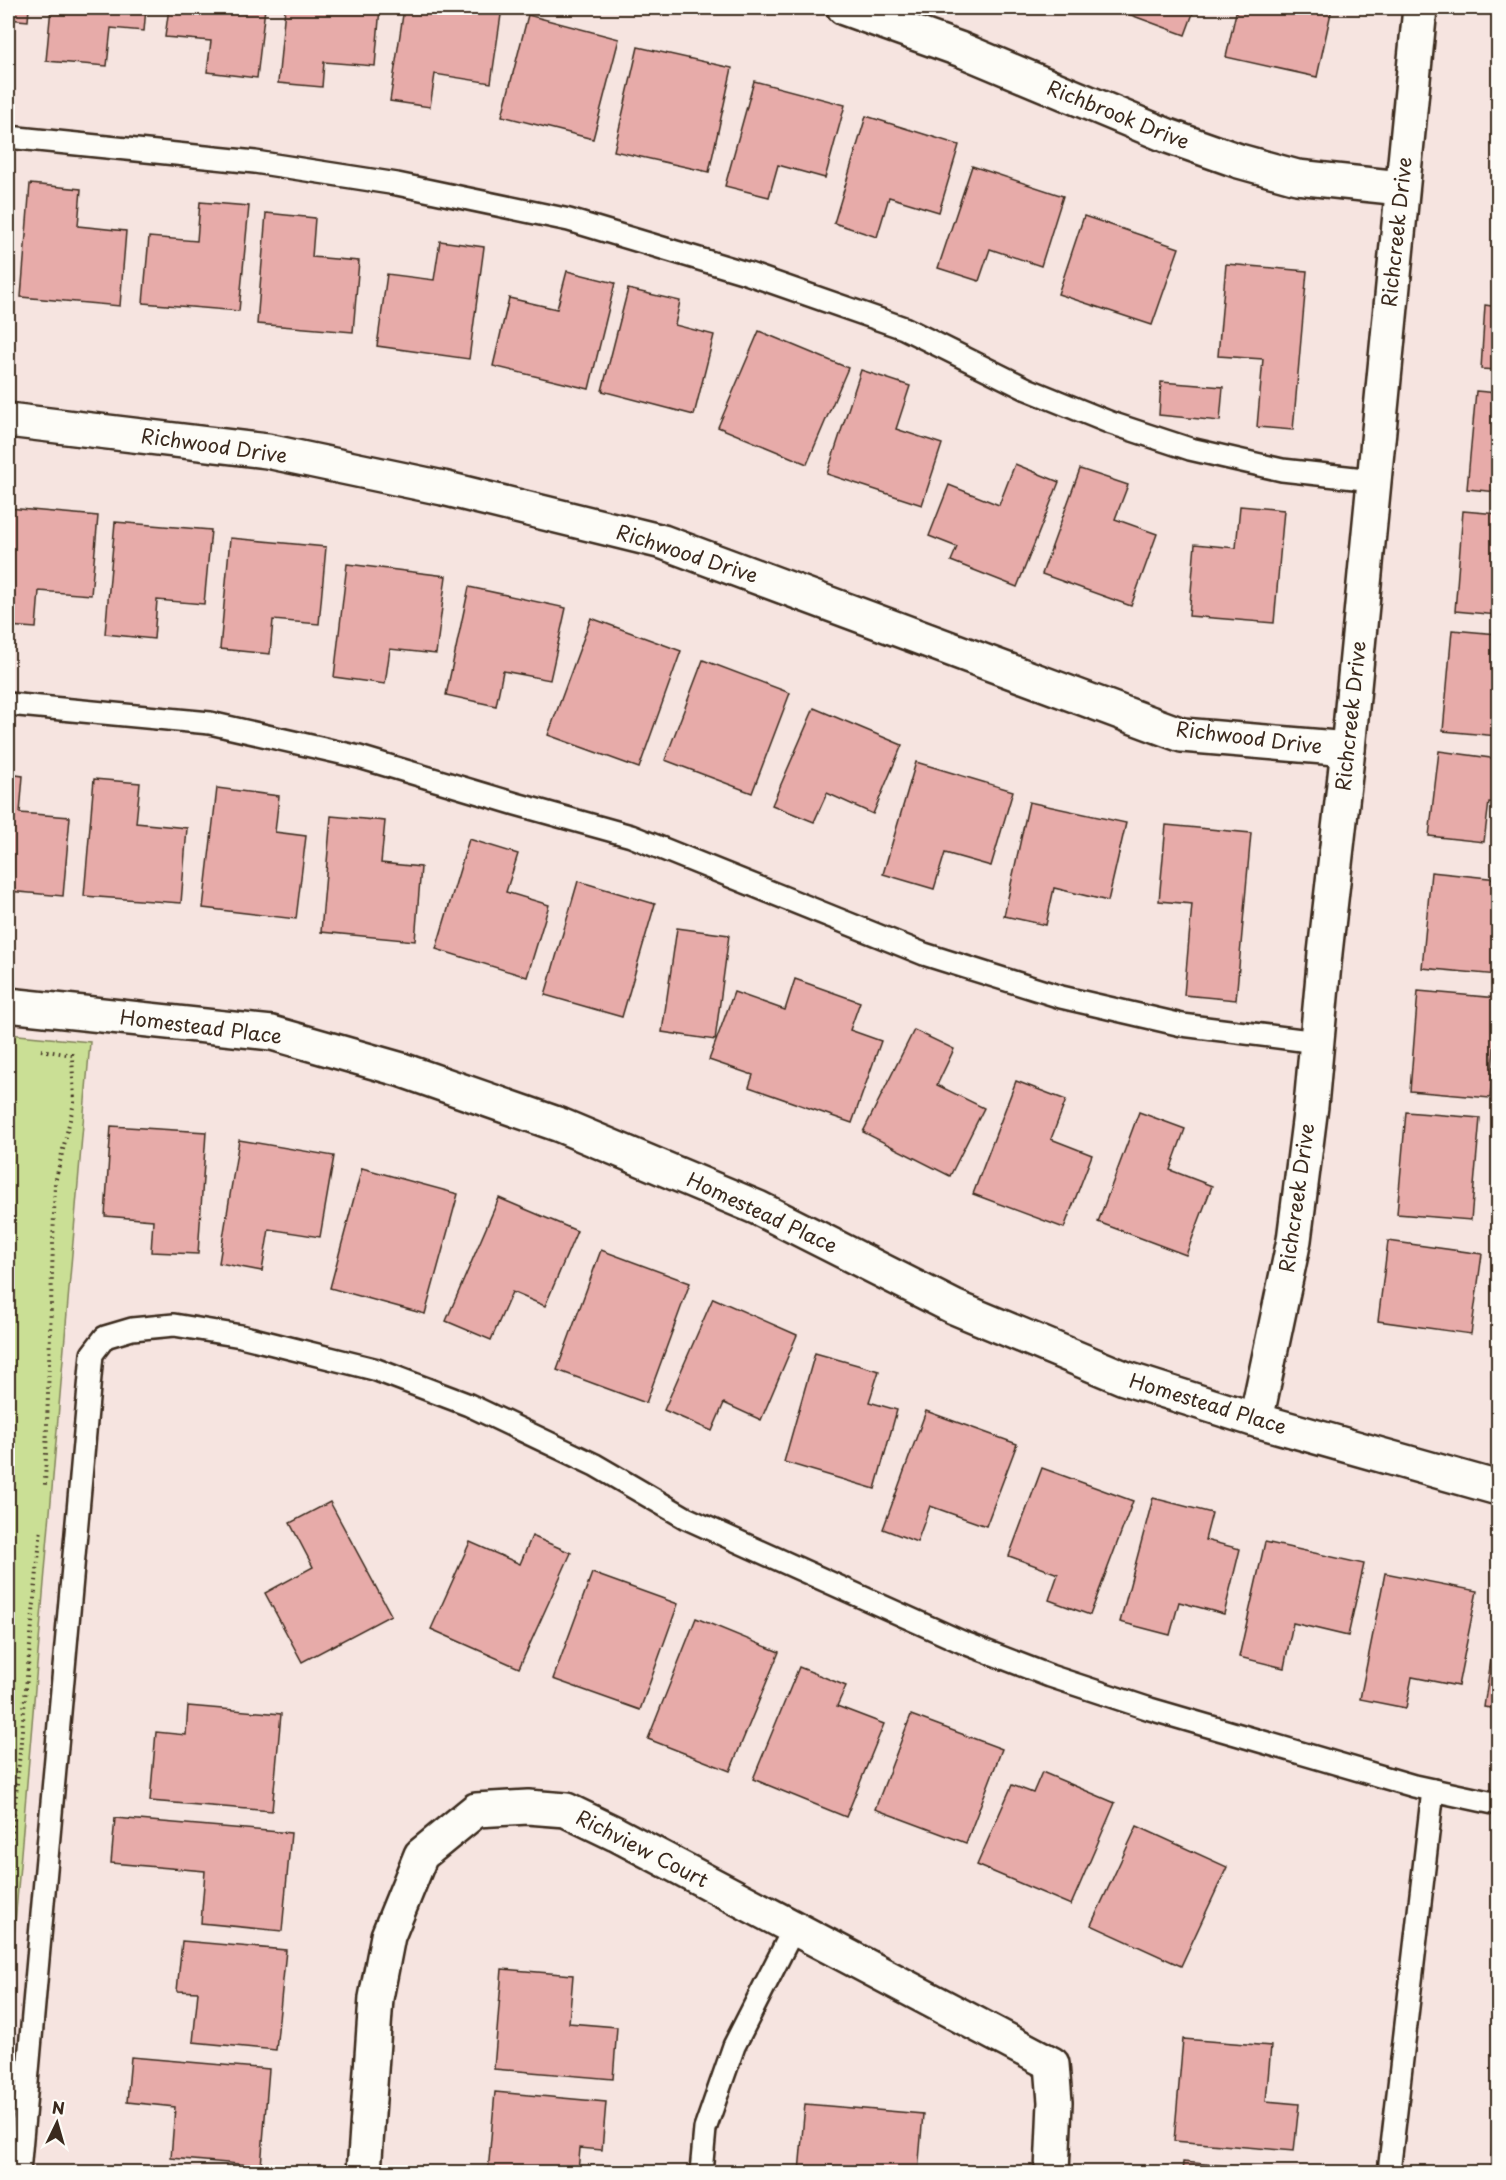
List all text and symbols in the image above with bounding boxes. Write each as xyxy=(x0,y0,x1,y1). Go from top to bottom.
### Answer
street label: Richbrook Drive xyxy=(1043,72,1194,156)
street label: Richcreek Drive xyxy=(1373,155,1419,308)
street label: Richwood Drive xyxy=(139,420,289,470)
street label: Richwood Drive xyxy=(613,516,762,590)
street label: Richcreek Drive xyxy=(1327,639,1373,792)
street label: Richwood Drive xyxy=(1174,713,1324,761)
street label: Homestead Place xyxy=(118,1001,284,1051)
street label: Richcreek Drive xyxy=(1271,1121,1321,1275)
street label: Homestead Place xyxy=(682,1164,843,1260)
street label: Homestead Place xyxy=(1126,1365,1291,1441)
street label: Richview Court xyxy=(571,1802,714,1894)
north arrow xyxy=(27,2093,87,2153)
text: N xyxy=(51,2095,66,2120)

